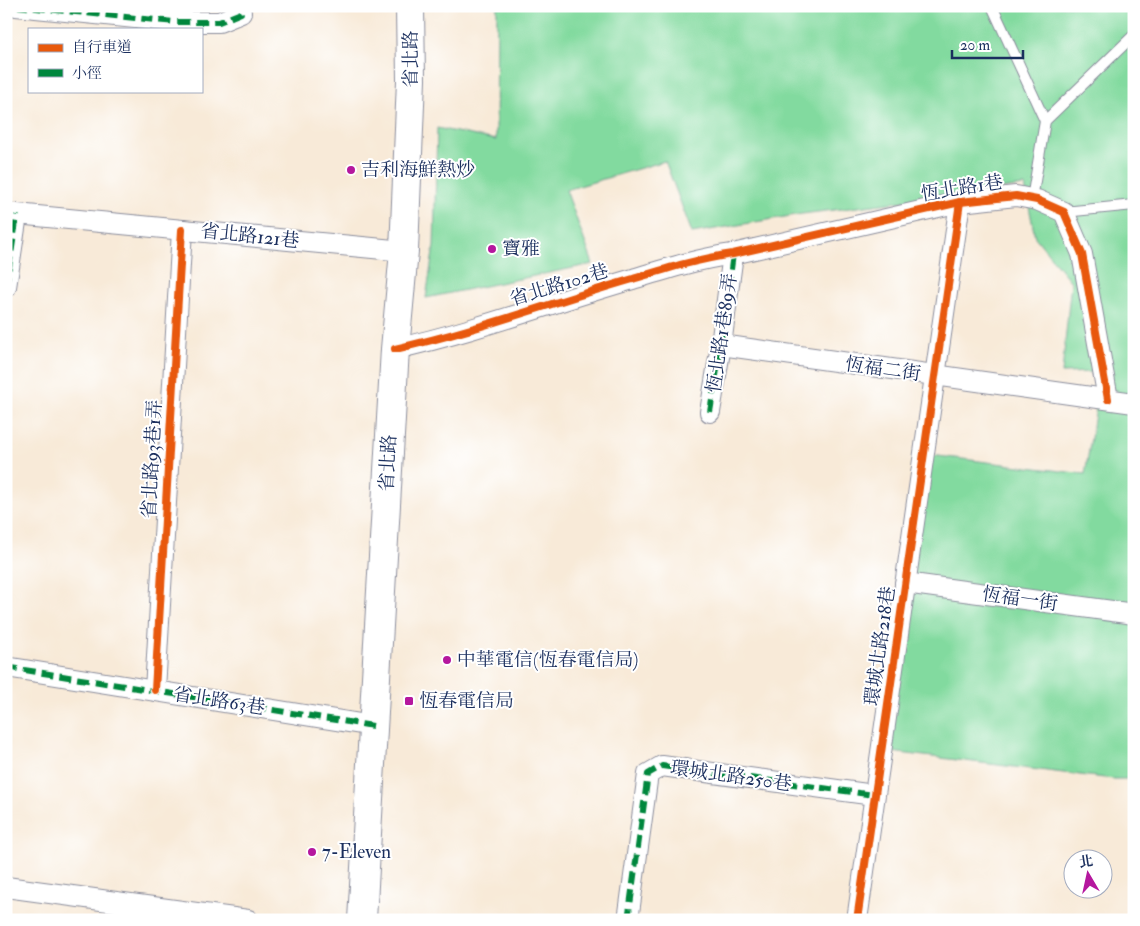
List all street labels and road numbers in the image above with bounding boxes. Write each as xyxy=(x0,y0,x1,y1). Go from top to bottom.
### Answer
street label: 省北路 xyxy=(399,30,423,88)
street label: 恆北路1巷 xyxy=(919,170,1005,206)
street label: 省北路121巷 xyxy=(199,219,301,253)
street label: 省北路102巷 xyxy=(507,259,611,311)
street label: 恆北路1巷89弄 xyxy=(702,272,742,394)
street label: 恆福二街 xyxy=(844,352,922,386)
street label: 省北路93巷1弄 xyxy=(137,399,167,519)
street label: 省北路 xyxy=(375,434,401,492)
street label: 恆福一街 xyxy=(981,582,1059,616)
street label: 環城北路218巷 xyxy=(860,585,900,707)
street label: 省北路63巷 xyxy=(171,682,267,720)
street label: 環城北路250巷 xyxy=(669,756,793,796)

